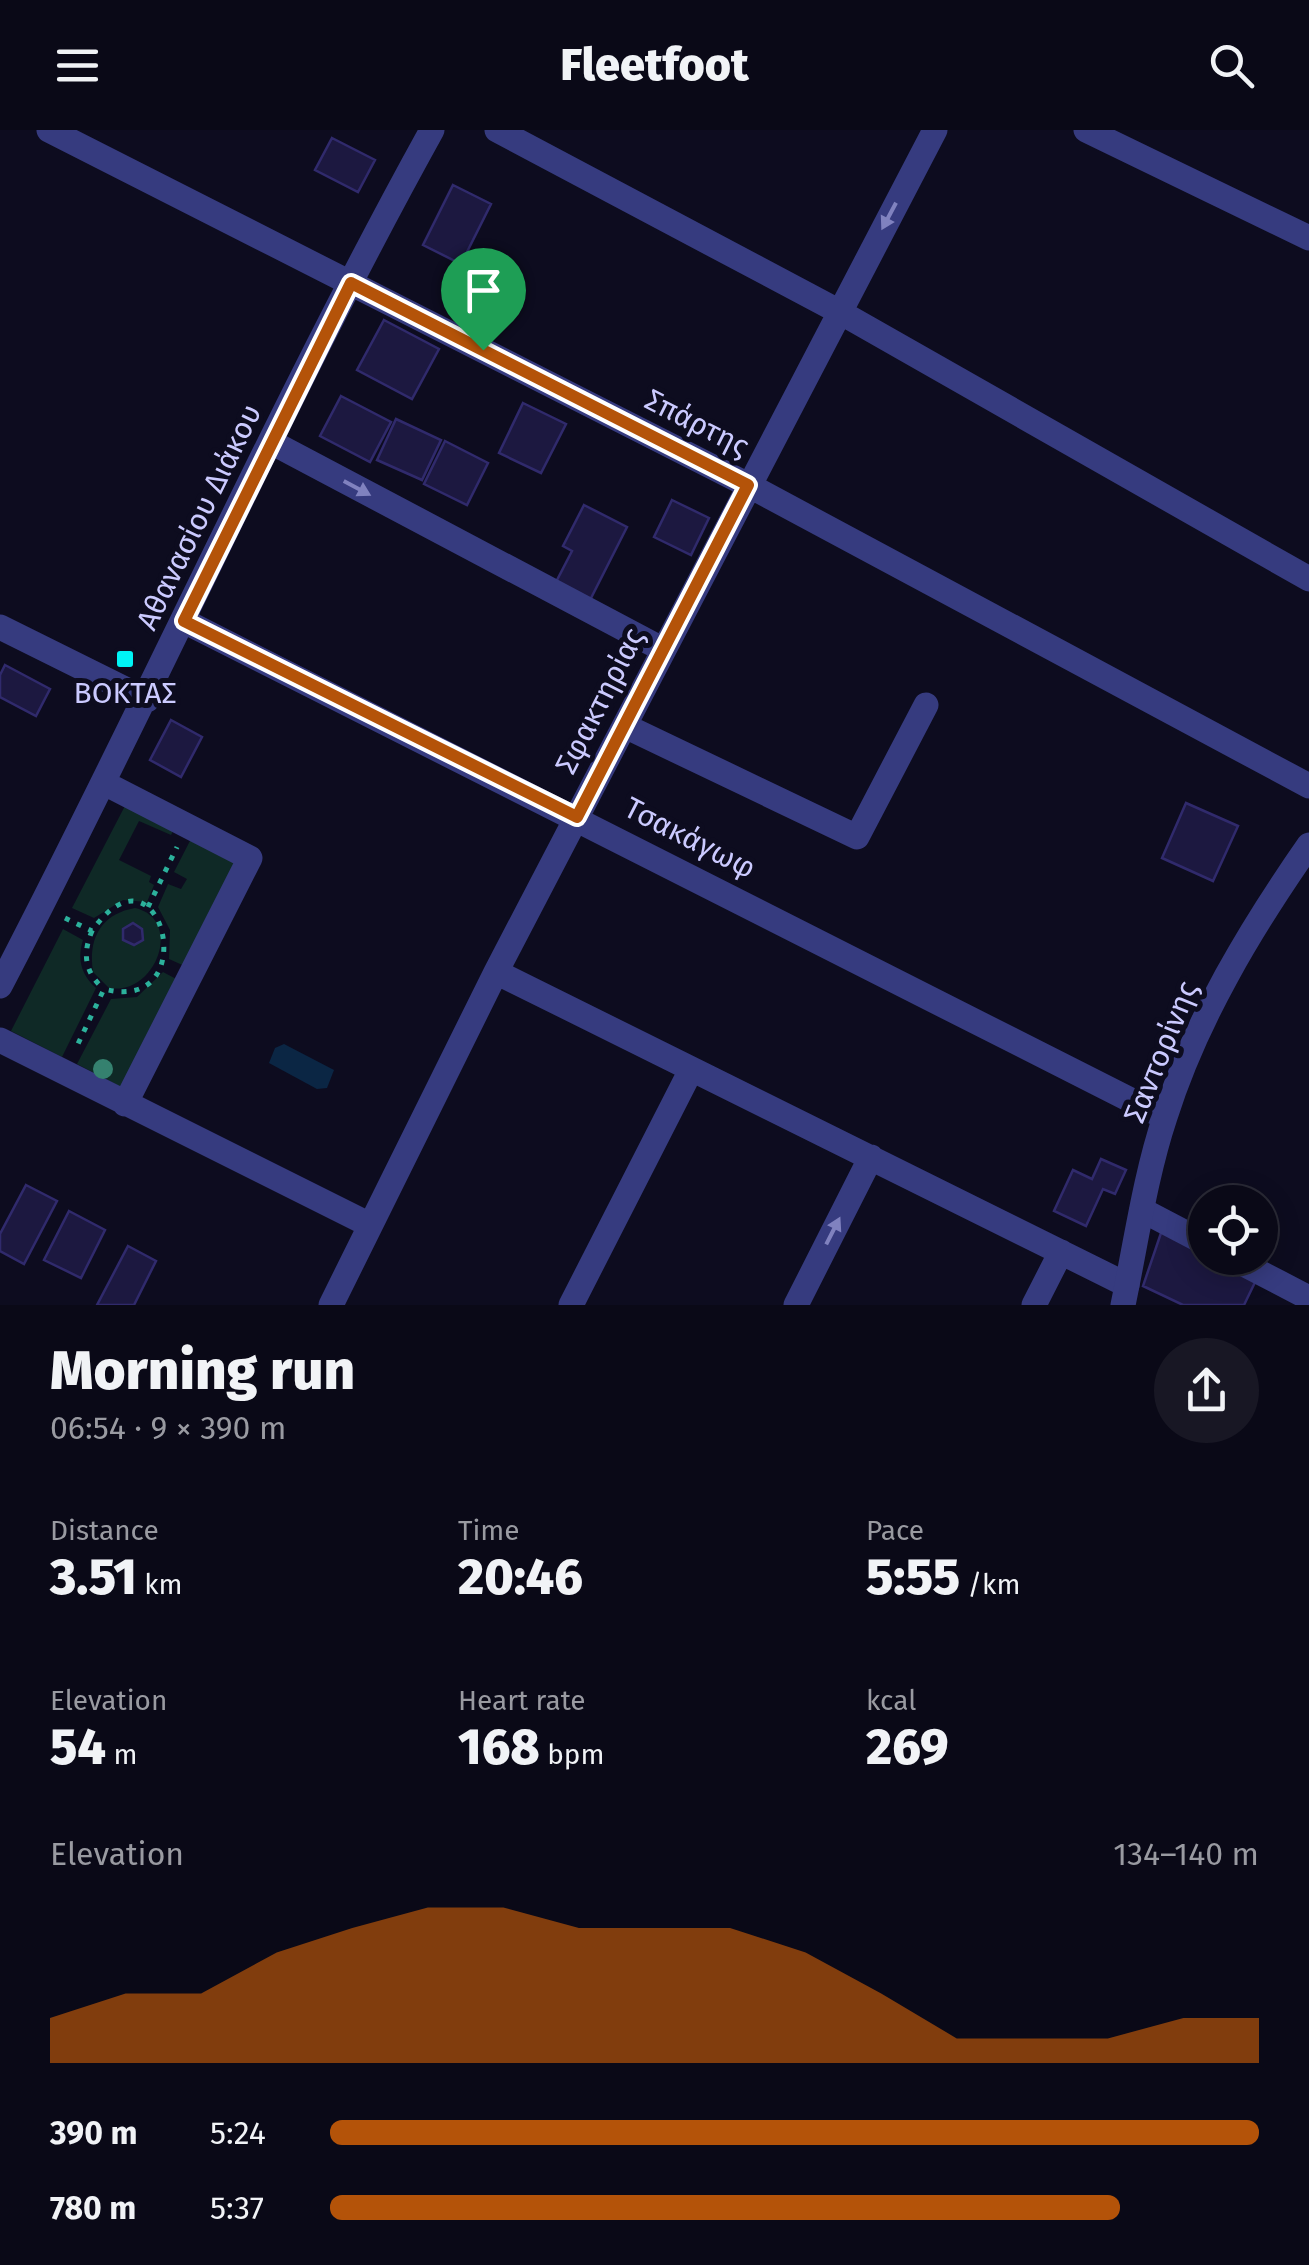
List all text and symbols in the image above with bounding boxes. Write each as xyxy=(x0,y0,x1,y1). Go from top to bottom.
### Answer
icon: menu xyxy=(50,38,105,93)
text: Fleetfoot xyxy=(560,38,749,92)
icon: search xyxy=(1204,38,1259,93)
one-way arrow xyxy=(881,202,898,231)
pin xyxy=(441,248,526,351)
icon: arrive xyxy=(456,263,511,318)
street label: Σπάρτης xyxy=(639,382,755,464)
street label: Αθανασίου Διάκου xyxy=(129,398,269,636)
one-way arrow xyxy=(342,479,371,496)
street label: Σφακτηρίας xyxy=(548,622,652,780)
marker: ΒΟΚΤΑΣ xyxy=(114,648,136,670)
place label: ΒΟΚΤΑΣ xyxy=(74,675,176,711)
street label: Τσακάγωφ xyxy=(618,790,762,886)
street label: Σαντορίνης xyxy=(1116,976,1206,1128)
map controls xyxy=(1188,1185,1278,1275)
button: locate xyxy=(1188,1185,1278,1275)
one-way arrow xyxy=(824,1217,841,1246)
text: Morning run xyxy=(50,1338,355,1404)
button: share xyxy=(1154,1338,1259,1443)
text: 06:54 · 9 × 390 m xyxy=(50,1409,286,1447)
text: Distance xyxy=(50,1514,159,1547)
text: Time xyxy=(458,1514,520,1547)
text: Pace xyxy=(866,1514,924,1547)
text: 3.51 xyxy=(50,1547,137,1607)
text: 20:46 xyxy=(458,1547,583,1607)
text: 5:55 xyxy=(866,1547,960,1607)
text: km xyxy=(137,1568,183,1601)
text: /km xyxy=(960,1568,1020,1601)
text: Elevation xyxy=(50,1684,167,1717)
text: Heart rate xyxy=(458,1684,586,1717)
text: kcal xyxy=(866,1684,916,1717)
text: 54 xyxy=(50,1717,106,1777)
text: 168 xyxy=(458,1717,540,1777)
text: 269 xyxy=(866,1717,949,1777)
text: m xyxy=(106,1738,137,1771)
text: bpm xyxy=(540,1738,605,1771)
text: Elevation xyxy=(50,1835,184,1873)
text: 134–140 m xyxy=(1113,1835,1259,1873)
text: 390 m xyxy=(50,2114,138,2152)
text: 5:24 xyxy=(210,2114,266,2152)
text: 780 m xyxy=(50,2189,136,2227)
text: 5:37 xyxy=(210,2189,264,2227)

